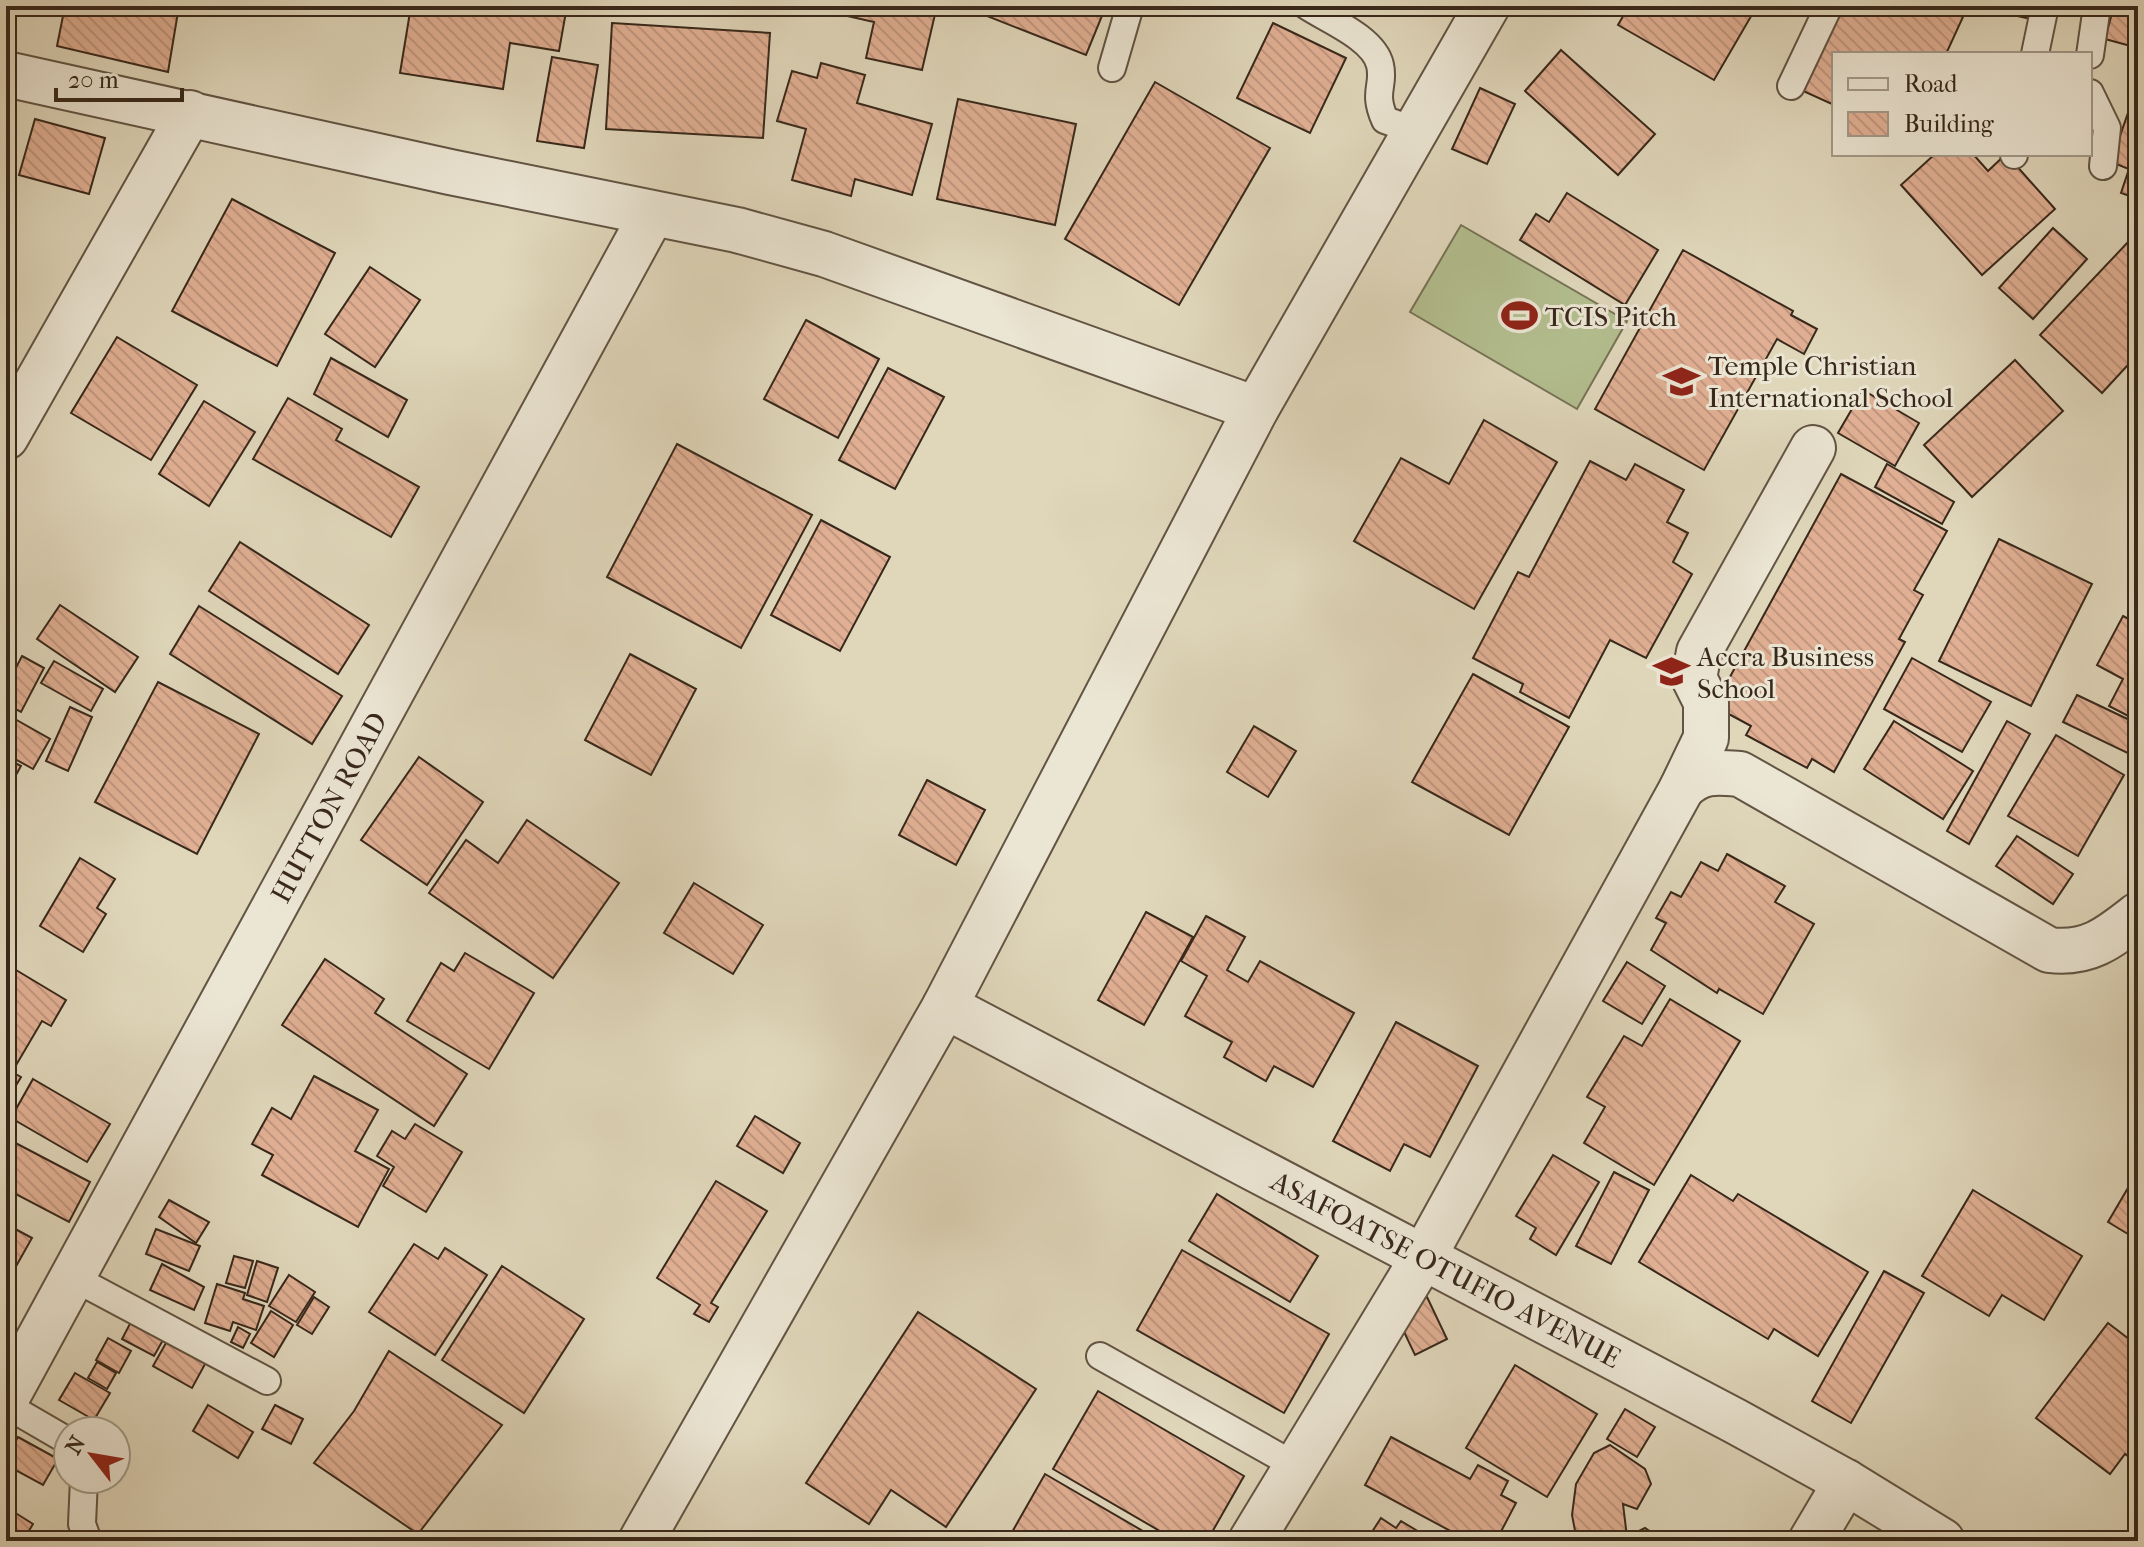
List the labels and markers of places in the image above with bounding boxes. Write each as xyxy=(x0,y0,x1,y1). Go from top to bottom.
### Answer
sports icon: TCIS Pitch xyxy=(1500,297,1538,335)
place label: TCIS Pitch xyxy=(1545,300,1677,333)
place label: Temple Christian International School xyxy=(1708,349,1953,414)
school or university icon: Temple Christian International School xyxy=(1663,362,1701,400)
place label: Accra Business School xyxy=(1696,640,1874,705)
school or university icon: Accra Business School xyxy=(1652,653,1690,691)

